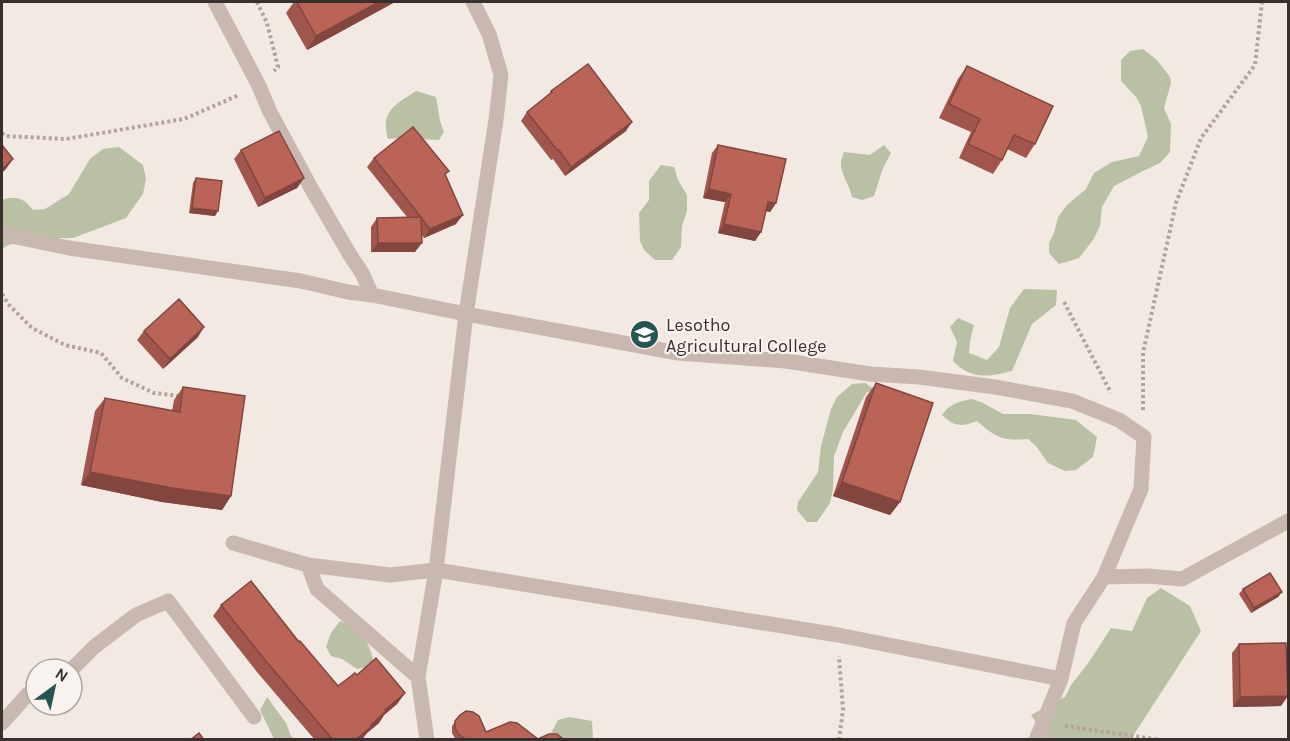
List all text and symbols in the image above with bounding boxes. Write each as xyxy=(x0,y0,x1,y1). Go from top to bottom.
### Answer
place label: Lesotho Agricultural College xyxy=(666,314,827,357)
school or university icon: Lesotho Agricultural College xyxy=(629,319,661,351)
north arrow xyxy=(24,657,84,717)
text: N xyxy=(52,664,72,686)

